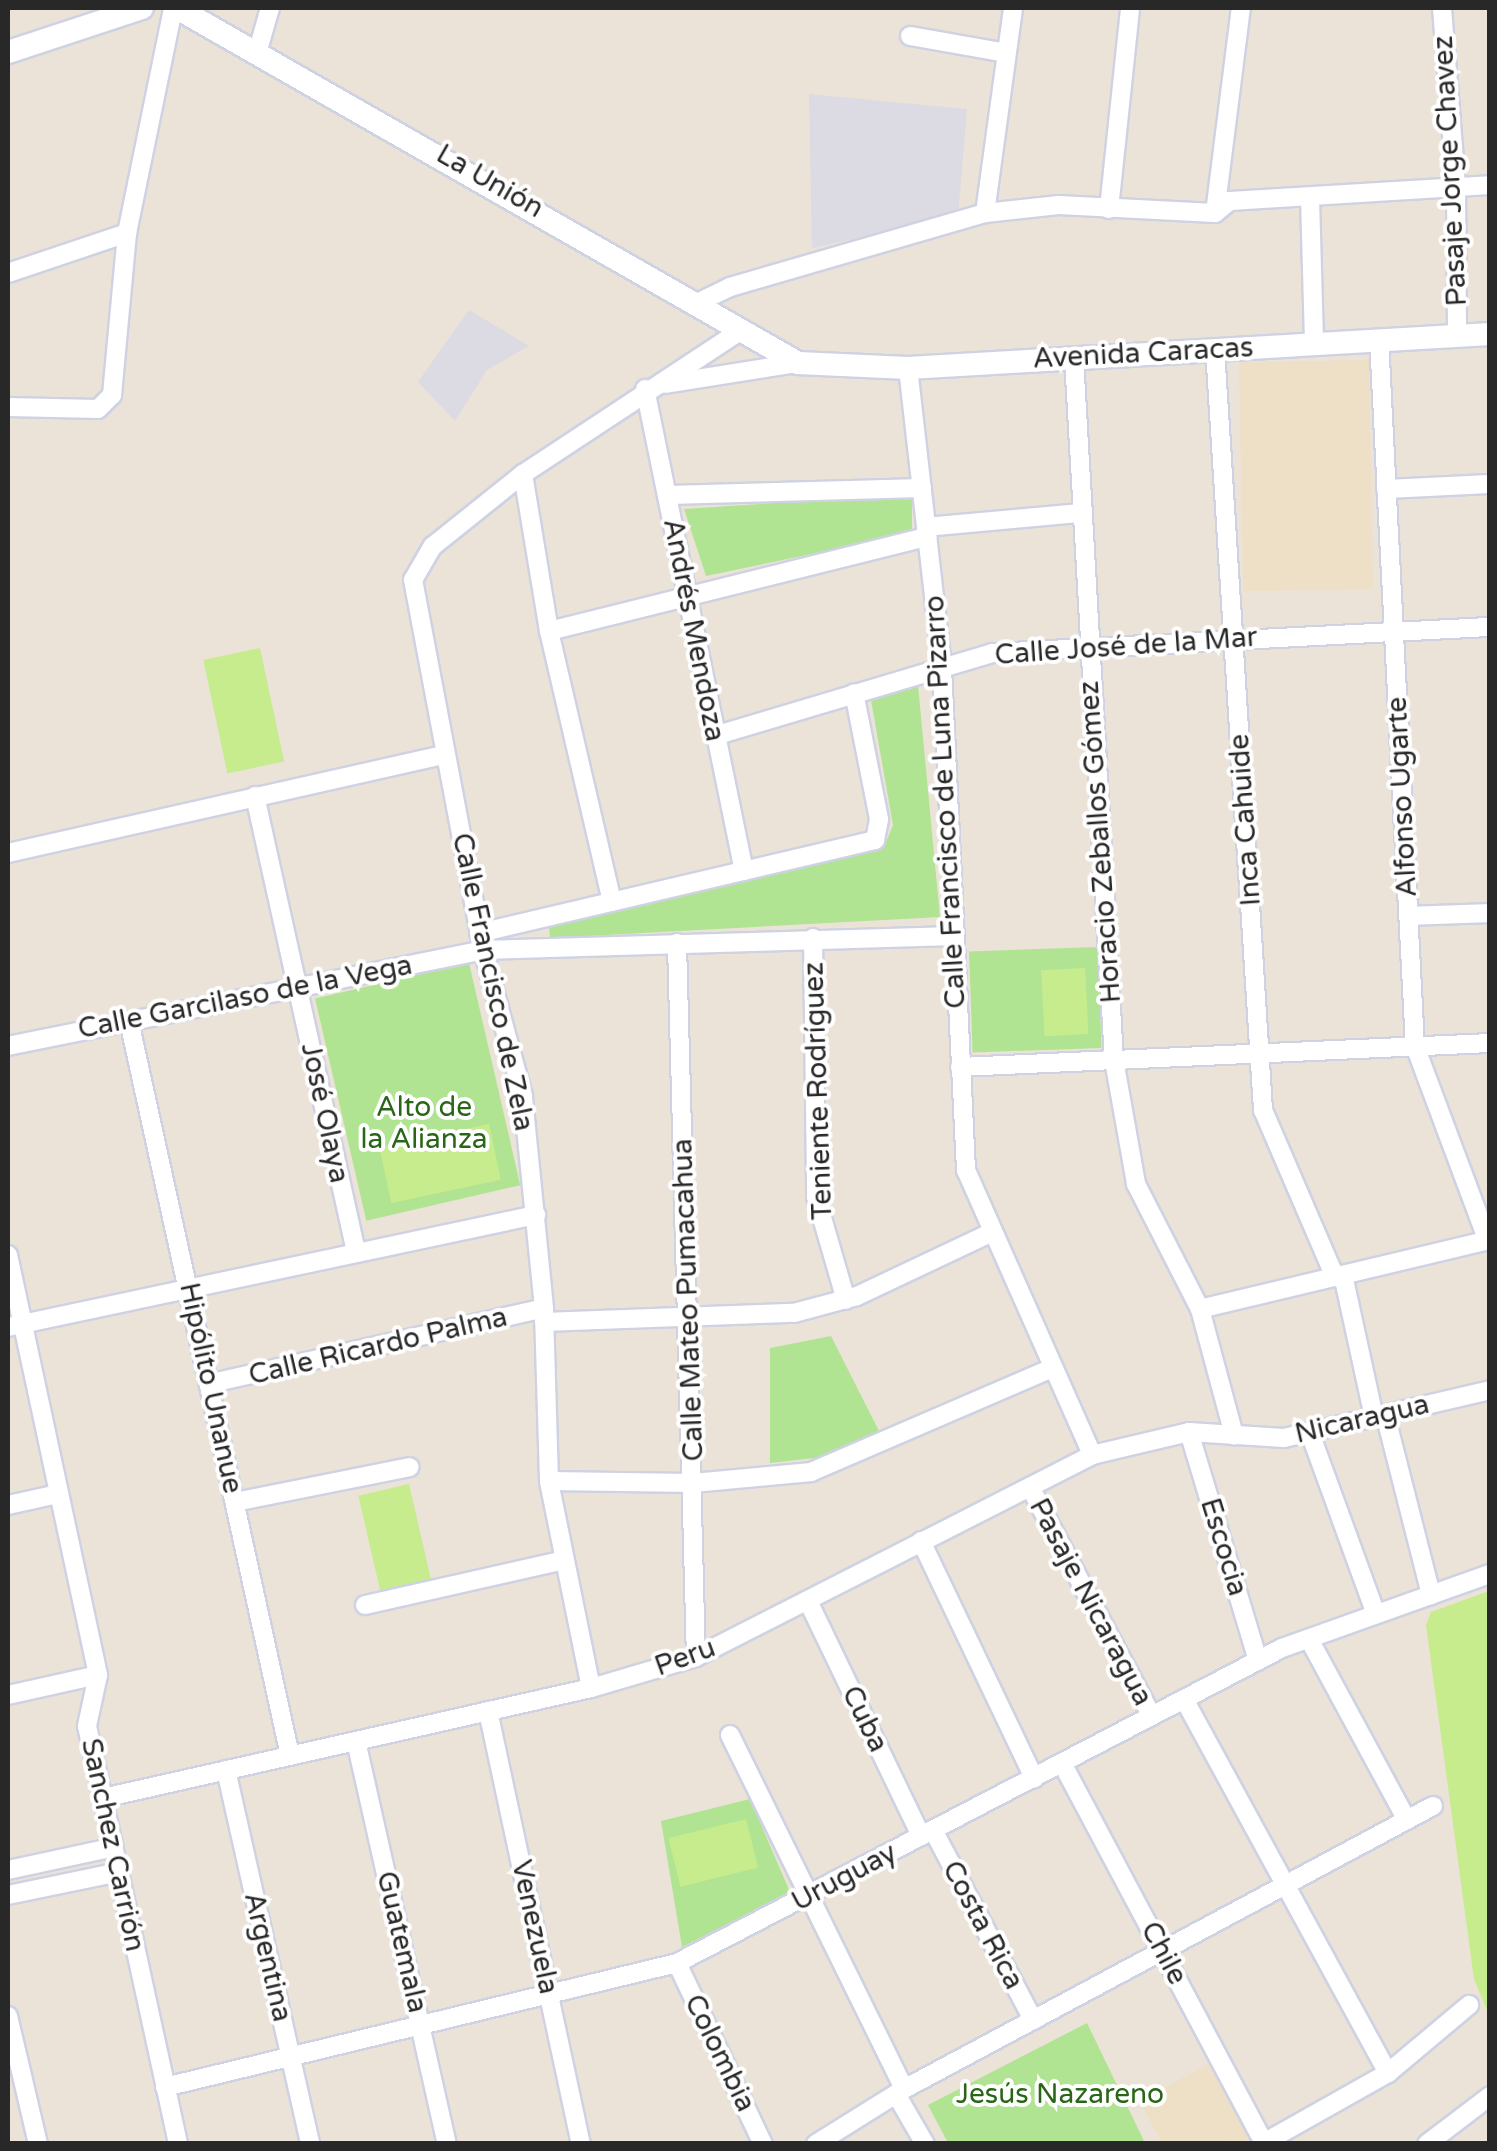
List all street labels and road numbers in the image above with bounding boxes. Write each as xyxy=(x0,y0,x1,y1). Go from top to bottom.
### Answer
street label: Pasaje Jorge Chavez xyxy=(1426,35,1474,307)
street label: La Unión xyxy=(431,137,549,225)
street label: Avenida Caracas xyxy=(1032,330,1254,376)
street label: Andrés Mendoza xyxy=(656,516,732,744)
street label: Calle Francisco de Luna Pizarro xyxy=(917,594,973,1010)
street label: Calle José de la Mar xyxy=(994,620,1258,672)
street label: Horacio Zeballos Gómez xyxy=(1072,680,1128,1004)
street label: Alfonso Ugarte xyxy=(1380,696,1424,898)
street label: Inca Cahuide xyxy=(1222,733,1268,907)
street label: Calle Francisco de Zela xyxy=(445,830,541,1134)
street label: Calle Garcilaso de la Vega xyxy=(75,948,415,1046)
street label: Teniente Rodríguez xyxy=(797,961,839,1221)
street label: José Olaya xyxy=(294,1040,356,1186)
street label: Calle Mateo Pumacahua xyxy=(666,1138,710,1462)
street label: Hipólito Unanue xyxy=(172,1280,250,1496)
street label: Calle Ricardo Palma xyxy=(245,1300,511,1392)
street label: Nicaragua xyxy=(1292,1387,1432,1451)
street label: Pasaje Nicaragua xyxy=(1022,1493,1160,1711)
street label: Escocia xyxy=(1193,1494,1255,1600)
street label: Peru xyxy=(650,1631,720,1683)
street label: Cuba xyxy=(835,1680,895,1758)
street label: Sanchez Carrión xyxy=(74,1735,152,1955)
street label: Uruguay xyxy=(786,1835,902,1919)
street label: Costa Rica xyxy=(935,1855,1031,1995)
street label: Venezuela xyxy=(504,1857,566,1997)
street label: Guatemala xyxy=(369,1868,435,2016)
street label: Argentina xyxy=(237,1889,299,2025)
street label: Chile xyxy=(1134,1916,1194,1990)
street label: Colombia xyxy=(677,1989,763,2117)

